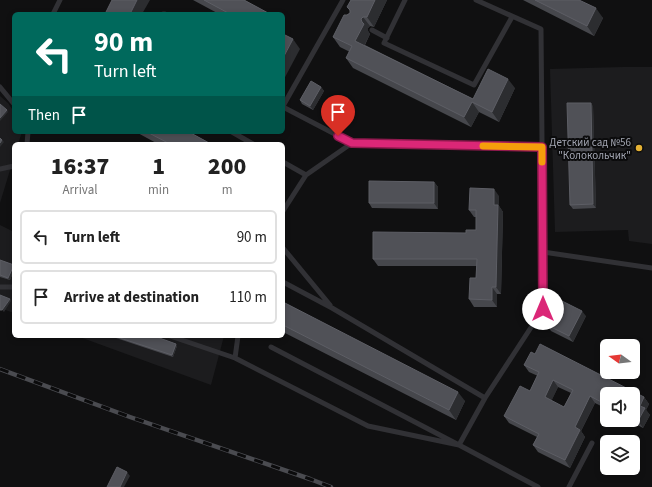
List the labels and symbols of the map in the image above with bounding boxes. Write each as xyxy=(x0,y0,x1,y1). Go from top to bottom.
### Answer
pin xyxy=(321,95,355,136)
place label: Детский сад №56 "Колокольчик" xyxy=(549,135,632,163)
marker: Детский сад №56 "Колокольчик" xyxy=(634,143,644,153)
position arrow xyxy=(522,288,564,330)
north arrow xyxy=(600,339,640,379)

